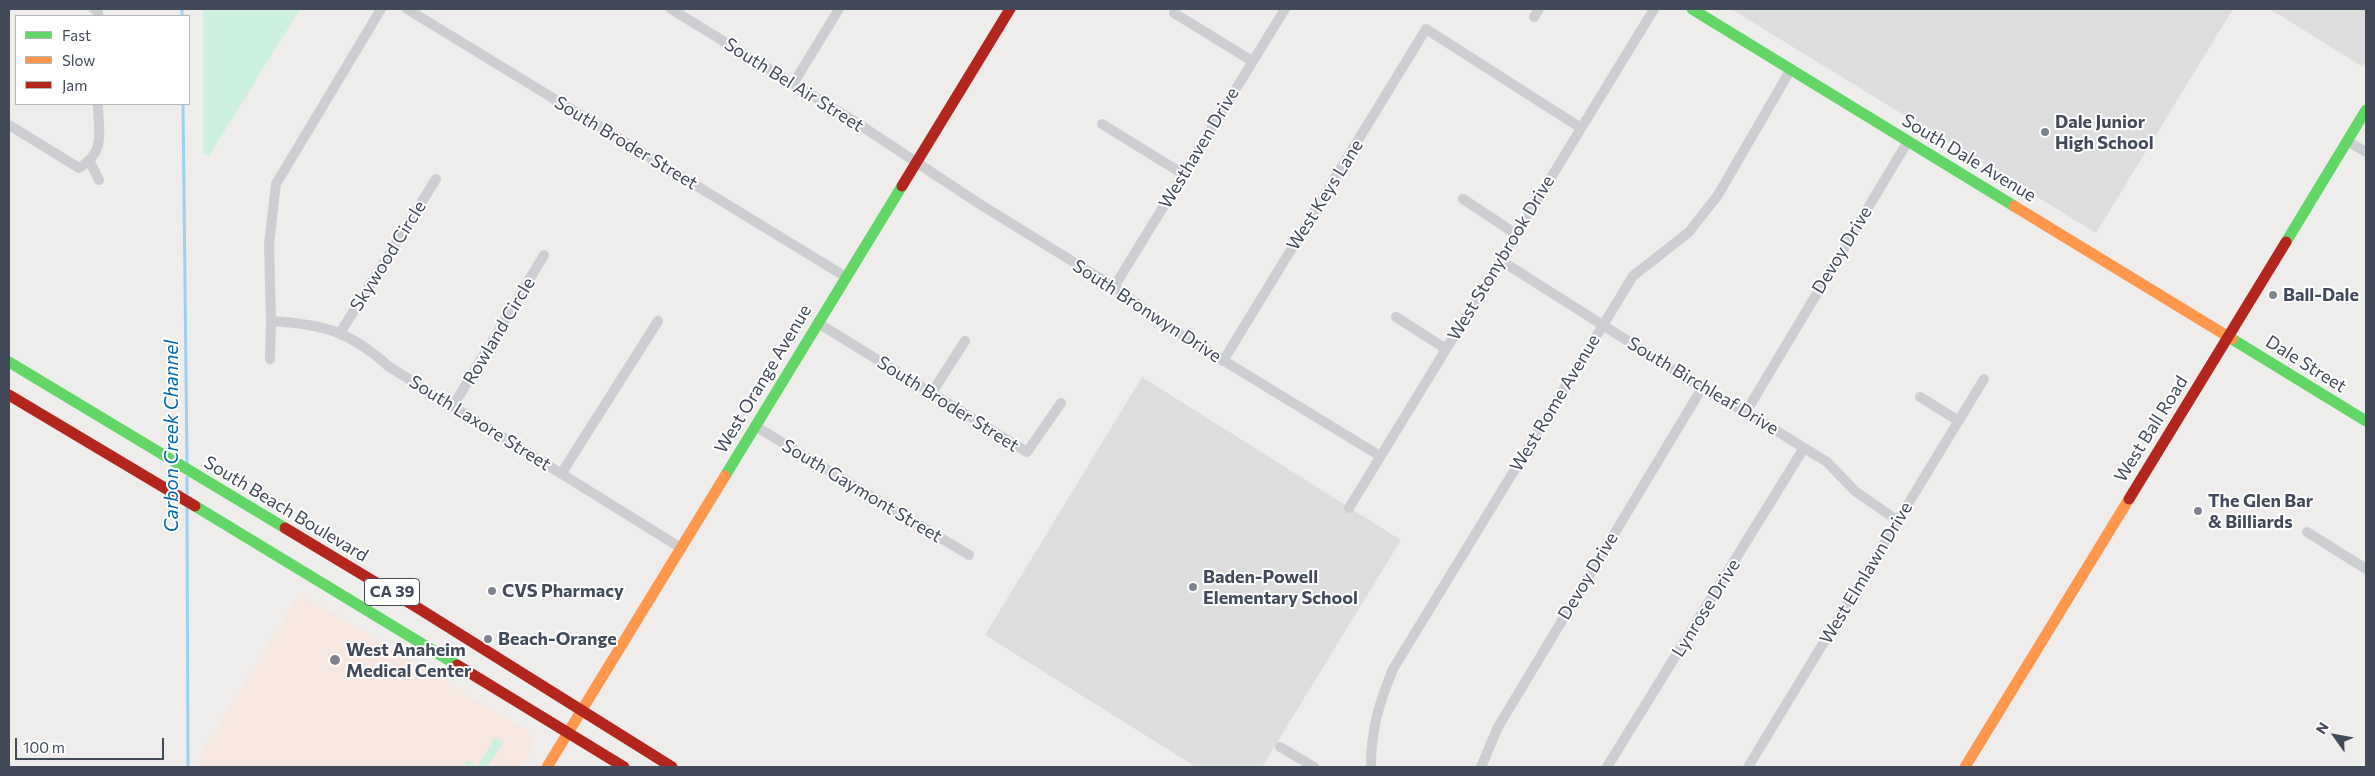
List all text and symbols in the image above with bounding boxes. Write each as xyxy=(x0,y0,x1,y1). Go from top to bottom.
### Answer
legend xyxy=(15,15,190,105)
text: Fast xyxy=(62,26,91,44)
street label: South Bel Air Street xyxy=(720,33,868,137)
text: Slow xyxy=(62,51,95,69)
text: Jam xyxy=(62,76,87,94)
street label: Westhaven Drive xyxy=(1154,84,1244,212)
street label: South Broder Street xyxy=(551,92,701,194)
street label: South Dale Avenue xyxy=(1898,109,2040,207)
place label: Dale Junior High School xyxy=(2055,111,2154,154)
marker: Dale Junior High School xyxy=(2039,126,2051,138)
street label: West Keys Lane xyxy=(1282,136,1368,254)
street label: West Stonybrook Drive xyxy=(1443,171,1559,345)
street label: Skywood Circle xyxy=(345,197,431,315)
street label: Devoy Drive xyxy=(1807,202,1877,298)
street label: South Bronwyn Drive xyxy=(1069,255,1225,367)
street label: Rowland Circle xyxy=(459,273,539,389)
place label: Ball-Dale xyxy=(2283,284,2359,306)
marker: Ball-Dale xyxy=(2267,289,2279,301)
street label: West Orange Avenue xyxy=(710,301,816,457)
street label: West Rome Avenue xyxy=(1505,330,1605,476)
street label: Dale Street xyxy=(2262,331,2350,397)
street label: South Birchleaf Drive xyxy=(1624,332,1782,440)
water label: Carbon Creek Channel xyxy=(161,340,183,532)
street label: South Broder Street xyxy=(873,352,1023,456)
street label: South Laxore Street xyxy=(405,371,555,475)
street label: West Ball Road xyxy=(2110,372,2192,486)
street label: South Gaymont Street xyxy=(778,435,946,547)
street label: South Beach Boulevard xyxy=(200,451,372,567)
place label: The Glen Bar & Billiards xyxy=(2208,490,2313,532)
street label: West Elmlawn Drive xyxy=(1815,498,1917,648)
marker: The Glen Bar & Billiards xyxy=(2192,505,2204,517)
street label: Devoy Drive xyxy=(1553,528,1623,624)
street label: Lynrose Drive xyxy=(1667,555,1745,661)
place label: Baden-Powell Elementary School xyxy=(1203,566,1358,608)
road number: CA 39 xyxy=(364,578,420,606)
place label: CVS Pharmacy xyxy=(502,580,624,602)
marker: Baden-Powell Elementary School xyxy=(1187,581,1199,593)
marker: CVS Pharmacy xyxy=(486,585,498,597)
place label: Beach-Orange xyxy=(498,628,617,650)
marker: Beach-Orange xyxy=(482,633,494,645)
place label: West Anaheim Medical Center xyxy=(346,639,471,682)
marker: West Anaheim Medical Center xyxy=(328,653,342,667)
north arrow xyxy=(2310,711,2360,761)
text: N xyxy=(2312,719,2332,737)
scale bar xyxy=(18,728,166,760)
text: 100 m xyxy=(23,738,65,756)

